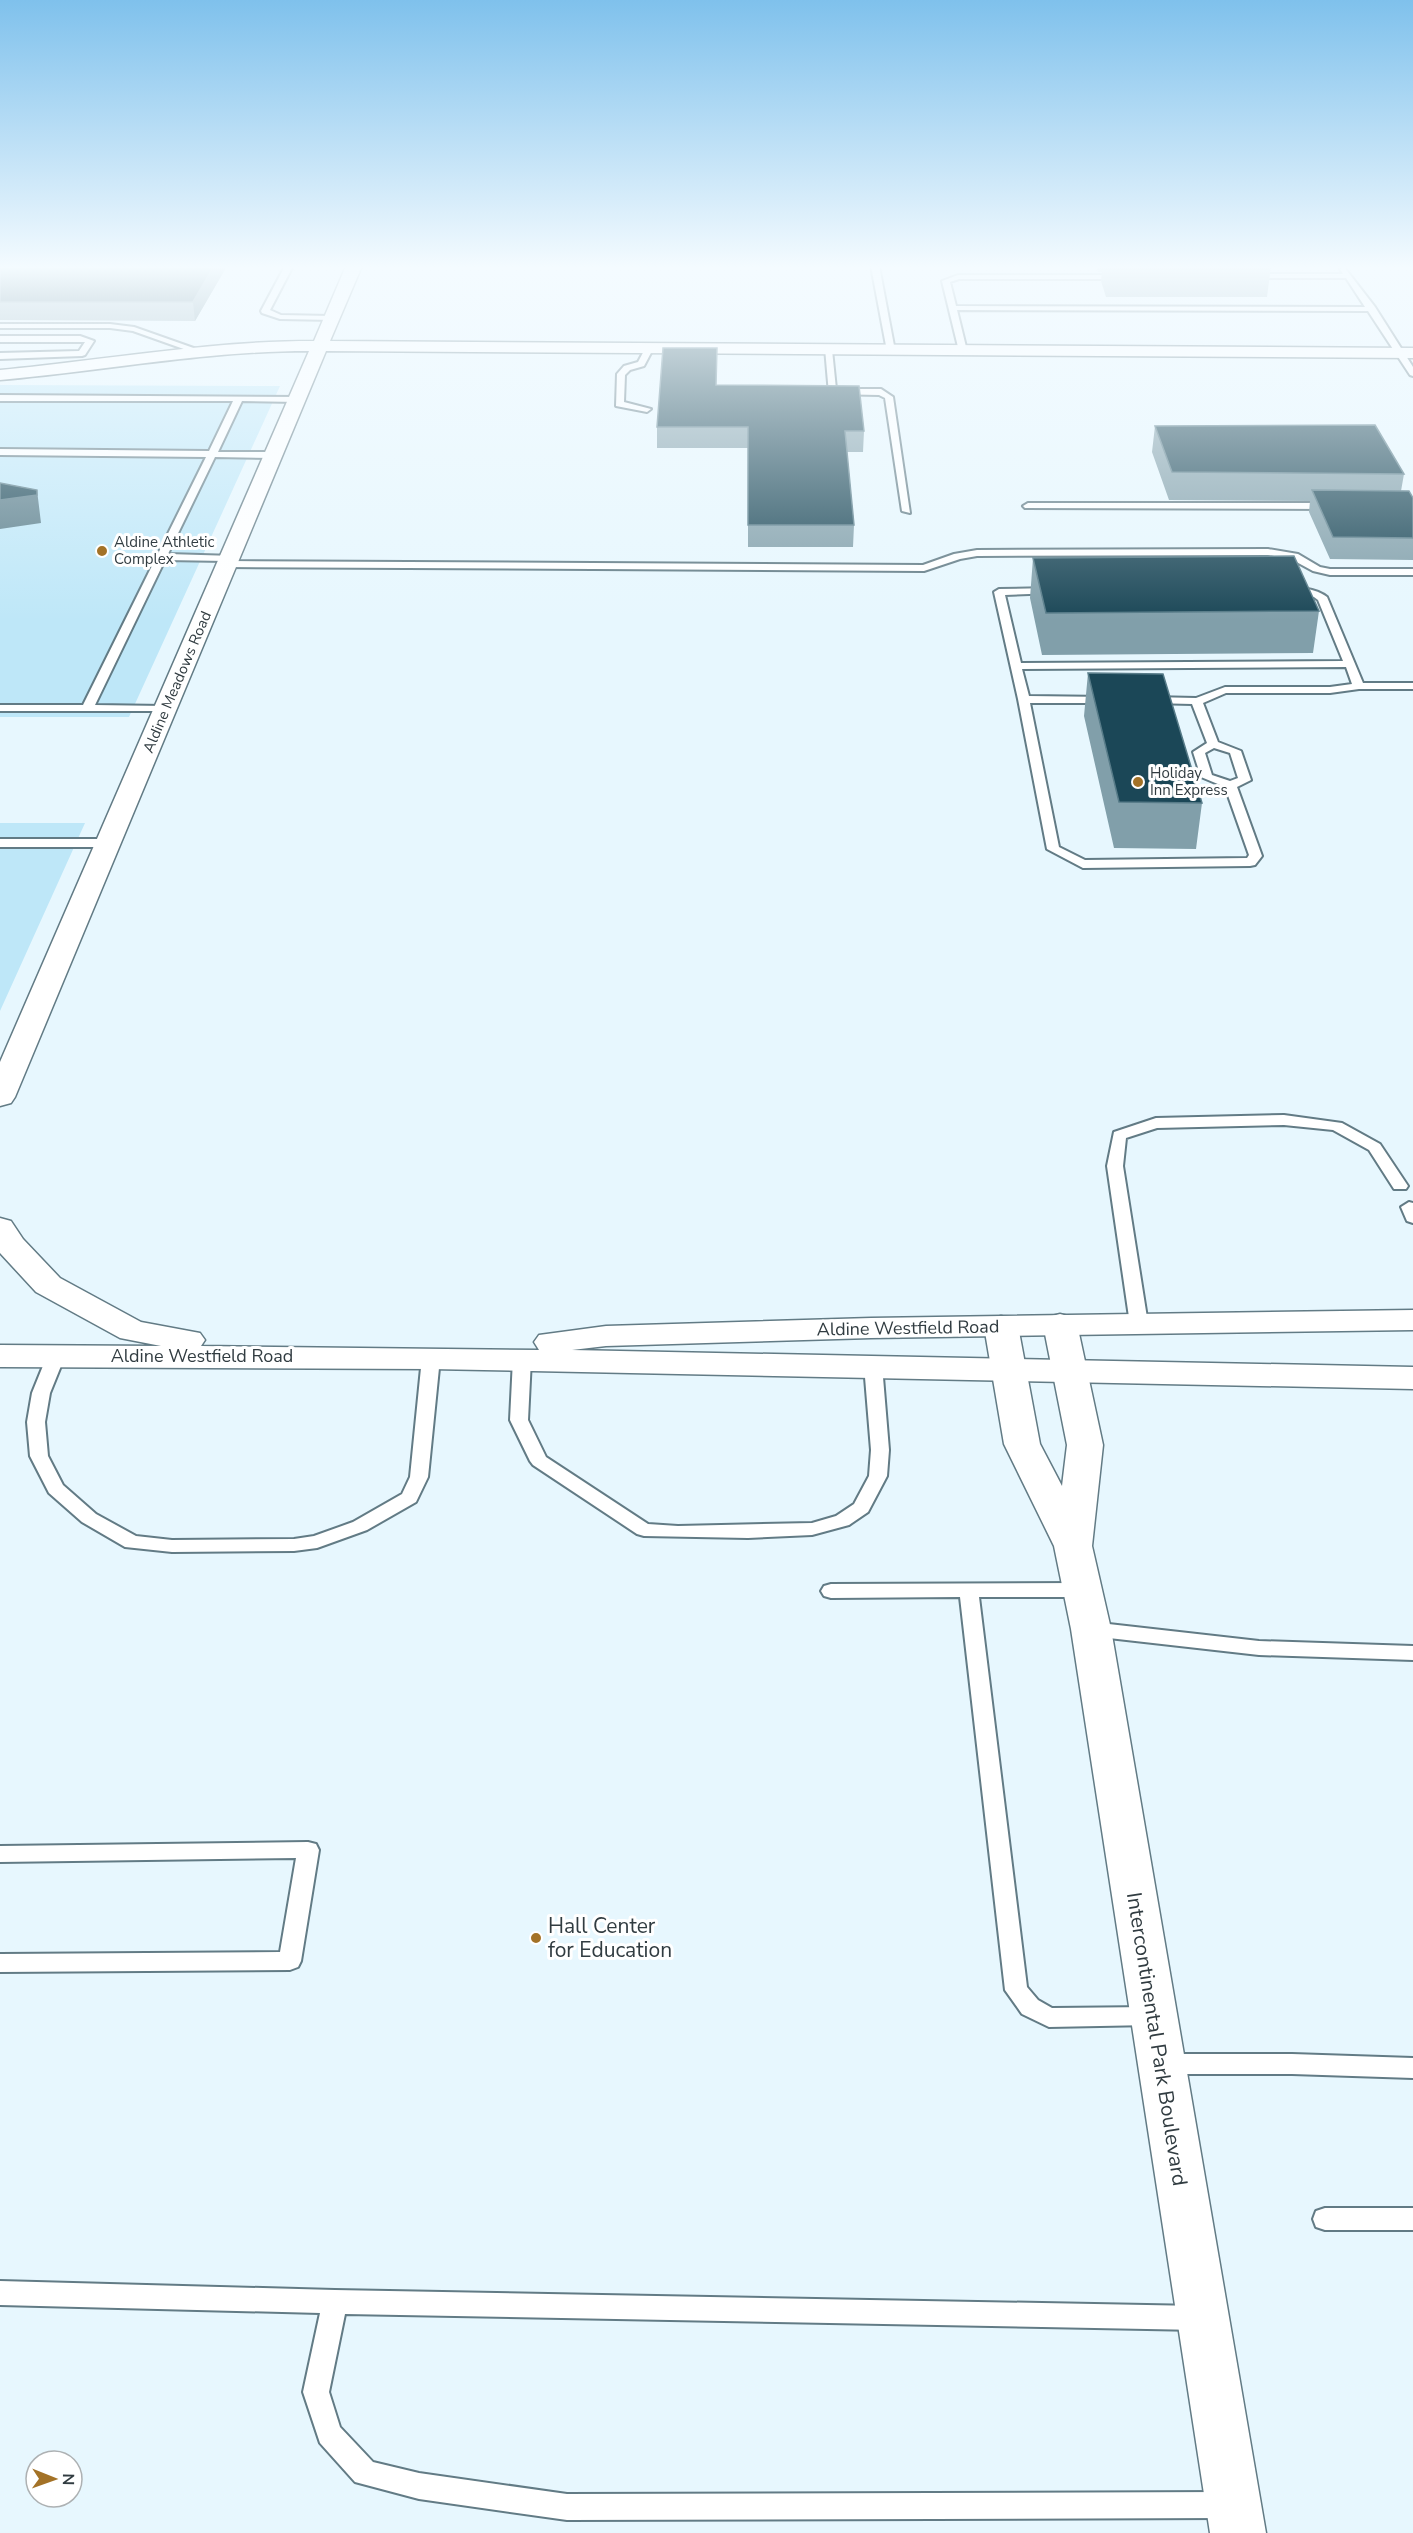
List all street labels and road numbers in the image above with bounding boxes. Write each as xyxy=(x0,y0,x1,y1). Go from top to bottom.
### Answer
street label: Aldine Meadows Road xyxy=(138,608,216,756)
street label: Aldine Westfield Road xyxy=(817,1314,999,1342)
street label: Aldine Westfield Road xyxy=(111,1344,293,1368)
street label: Intercontinental Park Boulevard xyxy=(1120,1890,1194,2188)

